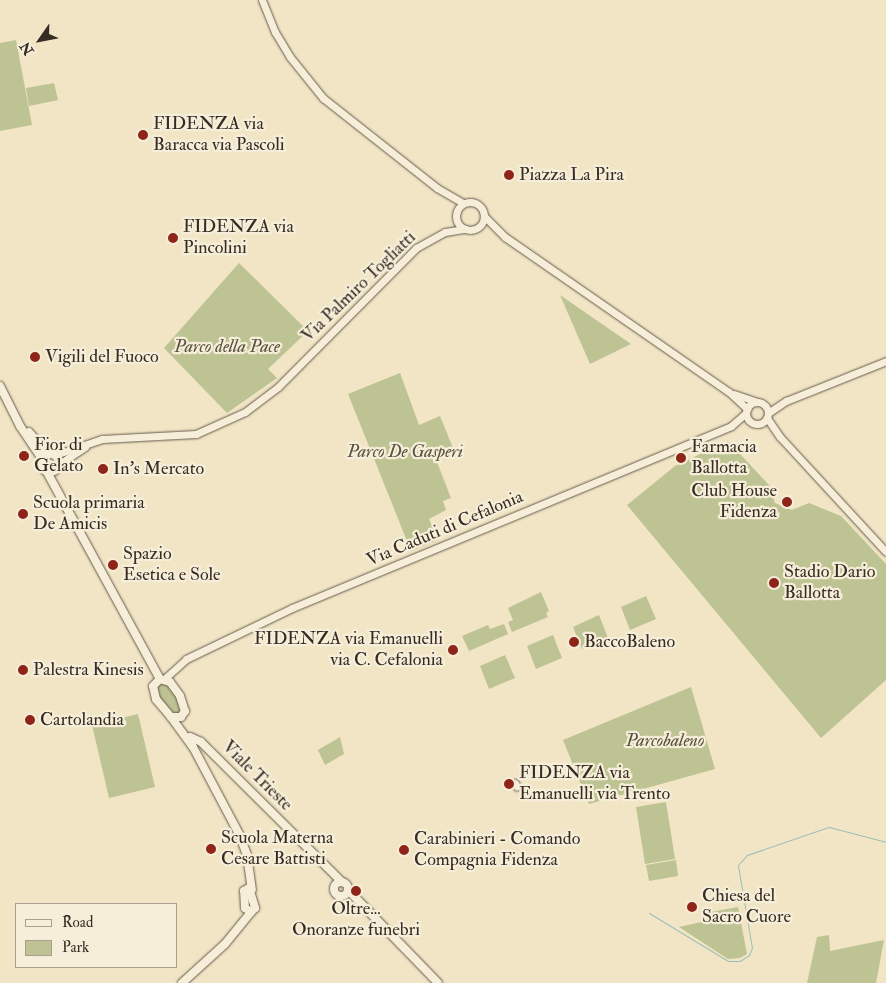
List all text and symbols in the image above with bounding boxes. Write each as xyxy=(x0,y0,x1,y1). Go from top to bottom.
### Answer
north arrow xyxy=(15,15,65,65)
text: N xyxy=(16,39,38,58)
place label: FIDENZA via Baracca via Pascoli xyxy=(153,114,285,156)
marker: FIDENZA via Baracca via Pascoli xyxy=(137,129,149,141)
place label: Piazza La Pira xyxy=(519,164,624,186)
marker: Piazza La Pira xyxy=(503,169,515,181)
place label: FIDENZA via Pincolini xyxy=(183,217,294,260)
street label: Via Palmiro Togliatti xyxy=(297,227,421,347)
marker: FIDENZA via Pincolini xyxy=(167,232,179,244)
park label: Parco della Pace xyxy=(174,336,280,358)
place label: Vigili del Fuoco xyxy=(45,346,159,368)
marker: Vigili del Fuoco xyxy=(29,351,41,363)
place label: Fior di Gelato xyxy=(34,435,83,478)
place label: Farmacia Ballotta xyxy=(691,437,757,479)
park label: Parco De Gasperi xyxy=(347,441,463,463)
marker: Fior di Gelato xyxy=(18,450,30,462)
marker: Farmacia Ballotta xyxy=(675,452,687,464)
place label: In's Mercato xyxy=(113,458,204,480)
marker: In's Mercato xyxy=(97,463,109,475)
place label: Club House Fidenza xyxy=(691,481,777,524)
street label: Via Caduti di Cefalonia xyxy=(364,486,526,572)
place label: Scuola primaria De Amicis xyxy=(33,493,145,536)
marker: Club House Fidenza xyxy=(781,496,793,508)
marker: Scuola primaria De Amicis xyxy=(17,508,29,520)
place label: Spazio Esetica e Sole xyxy=(123,544,221,586)
marker: Spazio Esetica e Sole xyxy=(107,559,119,571)
place label: Stadio Dario Ballotta xyxy=(784,562,875,604)
marker: Stadio Dario Ballotta xyxy=(768,577,780,589)
place label: FIDENZA via Emanuelli via C. Cefalonia xyxy=(254,629,443,672)
place label: BaccoBaleno xyxy=(584,631,675,653)
marker: BaccoBaleno xyxy=(568,636,580,648)
marker: FIDENZA via Emanuelli via C. Cefalonia xyxy=(447,644,459,656)
place label: Palestra Kinesis xyxy=(33,659,144,681)
marker: Palestra Kinesis xyxy=(17,664,29,676)
place label: Cartolandia xyxy=(40,709,124,731)
marker: Cartolandia xyxy=(24,714,36,726)
park label: Parcobaleno xyxy=(626,730,704,752)
street label: Viale Trieste xyxy=(217,736,297,816)
place label: FIDENZA via Emanuelli via Trento xyxy=(519,763,670,806)
marker: FIDENZA via Emanuelli via Trento xyxy=(503,778,515,790)
place label: Scuola Materna Cesare Battisti xyxy=(221,828,333,871)
place label: Carabinieri - Comando Compagnia Fidenza xyxy=(414,829,580,872)
marker: Scuola Materna Cesare Battisti xyxy=(205,843,217,855)
marker: Carabinieri - Comando Compagnia Fidenza xyxy=(398,844,410,856)
marker: Oltre... Onoranze funebri xyxy=(350,885,362,897)
place label: Chiesa del Sacro Cuore xyxy=(702,886,791,929)
place label: Oltre... Onoranze funebri xyxy=(292,899,420,942)
marker: Chiesa del Sacro Cuore xyxy=(686,901,698,913)
legend xyxy=(15,903,178,968)
text: Road xyxy=(62,913,93,932)
text: Park xyxy=(62,938,89,957)

